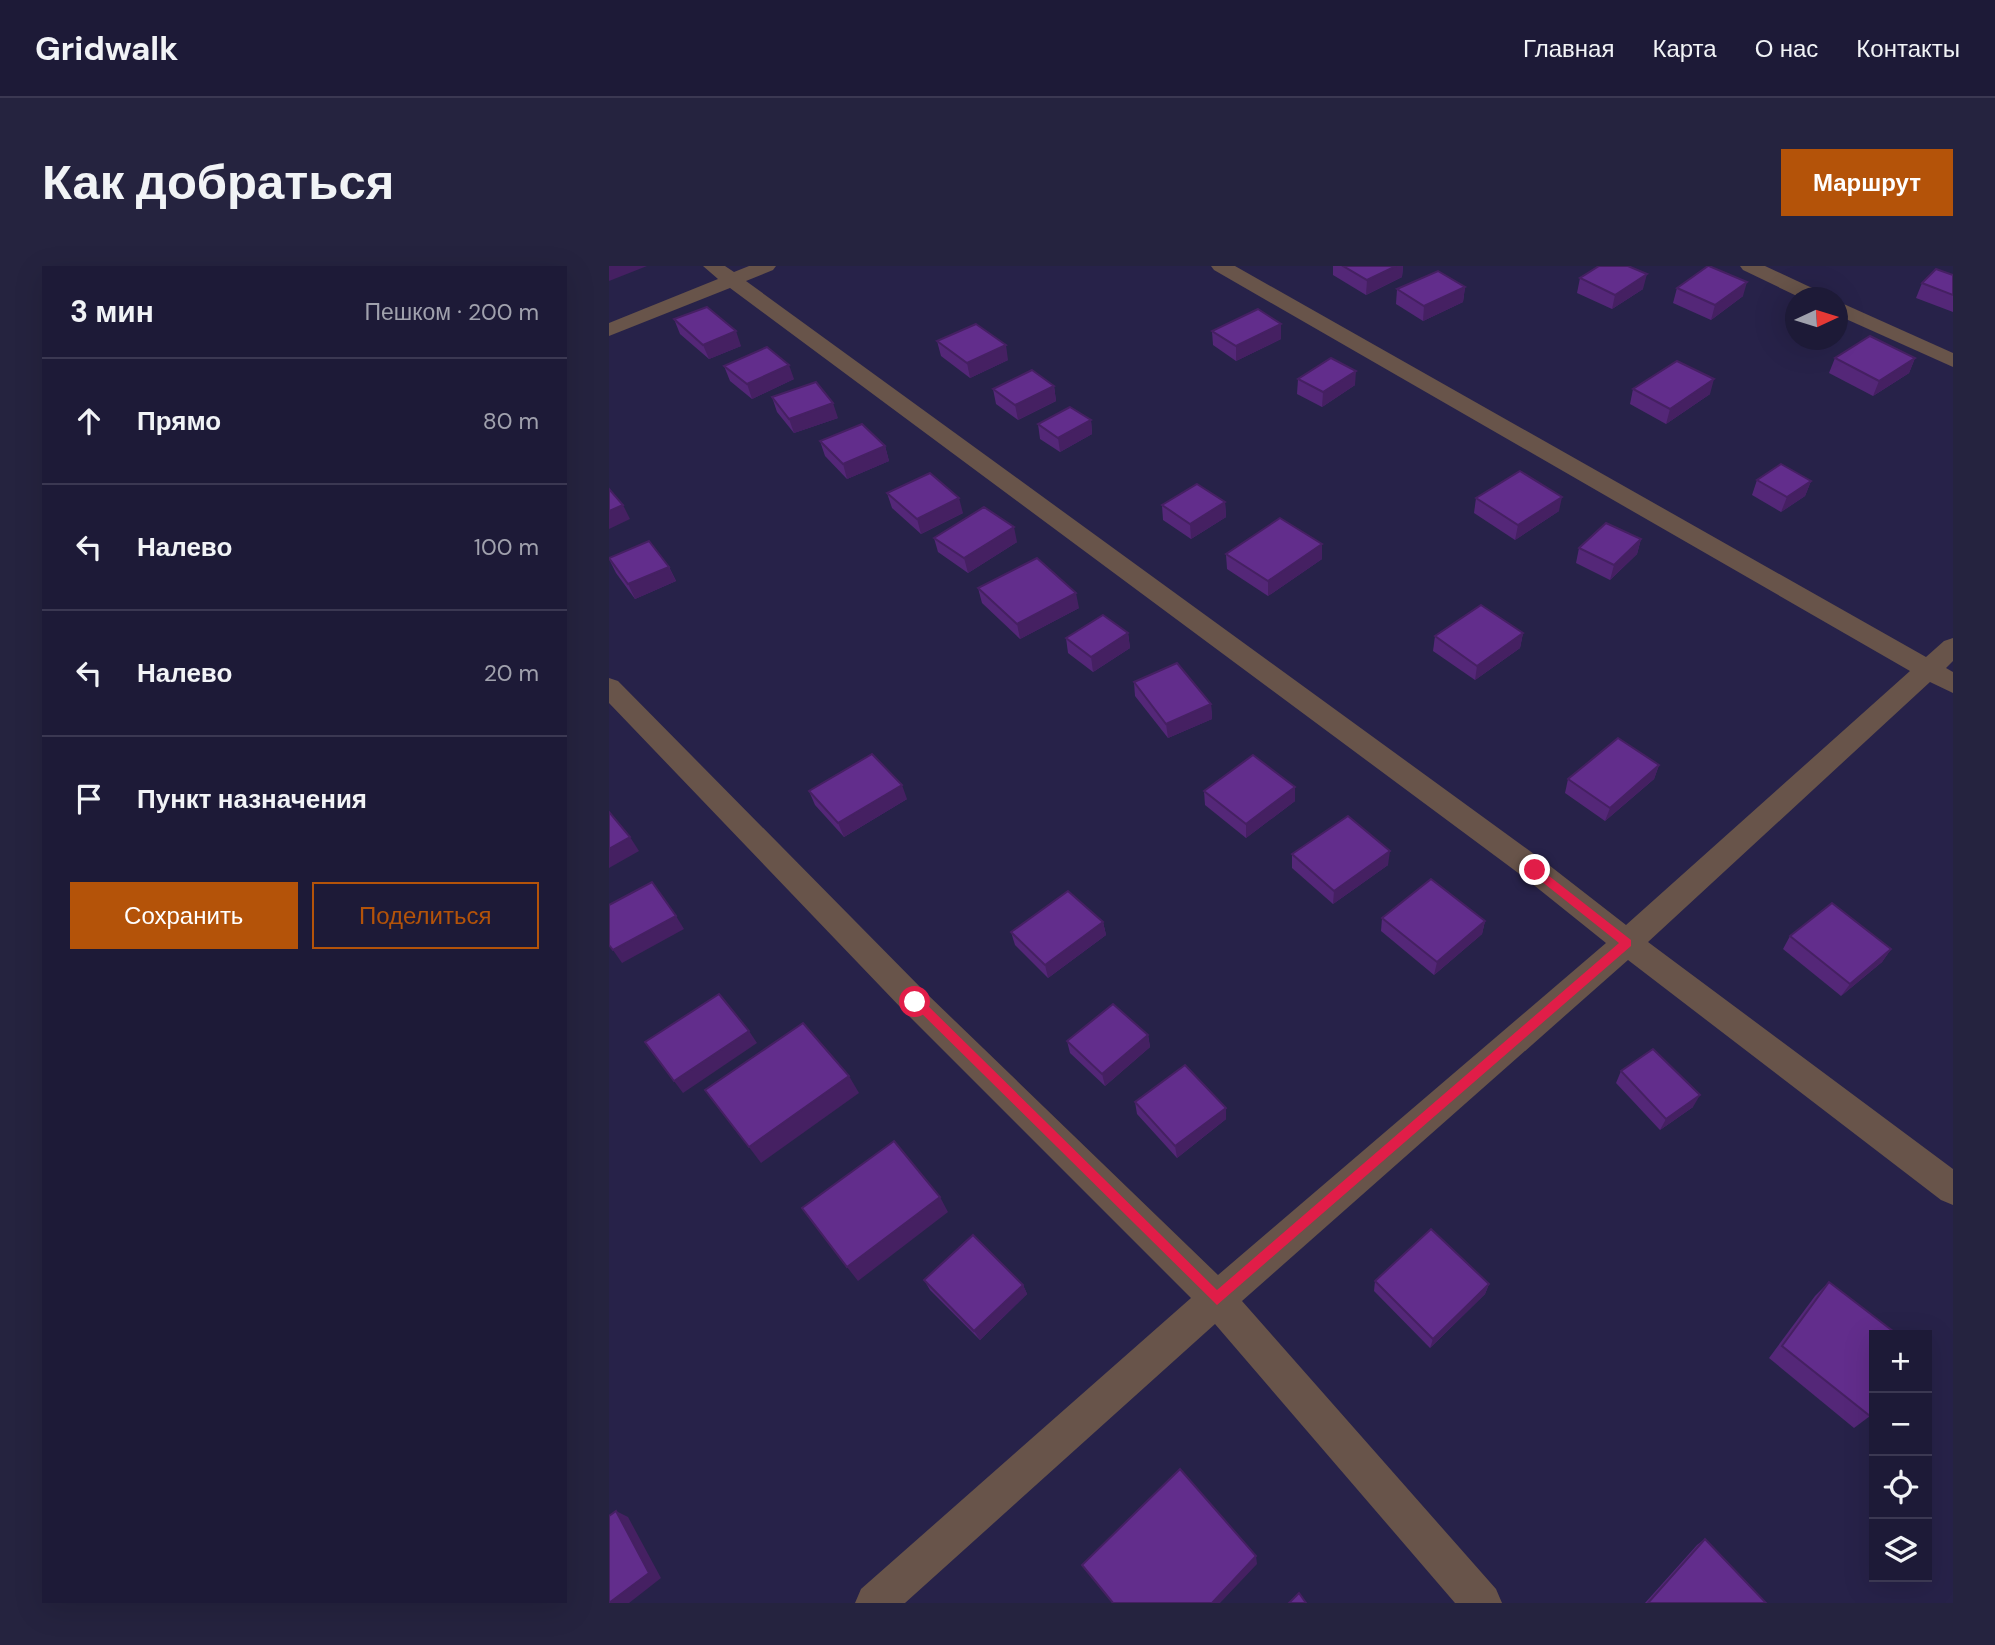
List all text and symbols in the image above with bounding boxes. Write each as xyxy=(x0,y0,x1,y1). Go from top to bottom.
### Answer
text: Gridwalk xyxy=(35,27,178,70)
text: Главная xyxy=(1523,33,1614,64)
text: Карта xyxy=(1652,33,1717,64)
text: О нас xyxy=(1755,33,1818,64)
text: Контакты xyxy=(1856,33,1960,64)
button: Маршрут xyxy=(1781,149,1953,216)
text: Как добраться xyxy=(42,150,394,214)
north arrow xyxy=(1785,287,1848,350)
text: 3 мин xyxy=(70,292,154,331)
text: Пешком · 200 m xyxy=(364,297,539,327)
icon: ahead xyxy=(70,402,108,440)
text: Прямо xyxy=(137,404,221,438)
text: 80 m xyxy=(483,406,539,436)
icon: left xyxy=(70,528,108,566)
text: Налево xyxy=(137,530,232,564)
text: 100 m xyxy=(474,532,539,562)
icon: left xyxy=(70,654,108,692)
text: Налево xyxy=(137,656,232,690)
text: 20 m xyxy=(484,658,539,688)
icon: arrive xyxy=(70,780,108,818)
text: Пункт назначения xyxy=(137,782,367,816)
route end xyxy=(1519,854,1550,885)
button: Сохранить xyxy=(70,882,298,949)
button: Поделиться xyxy=(312,882,539,949)
route start xyxy=(899,986,930,1017)
map controls xyxy=(1869,1330,1932,1582)
button: + xyxy=(1869,1330,1932,1393)
button: − xyxy=(1869,1393,1932,1456)
button: locate xyxy=(1869,1456,1932,1519)
button: layers xyxy=(1869,1519,1932,1582)

